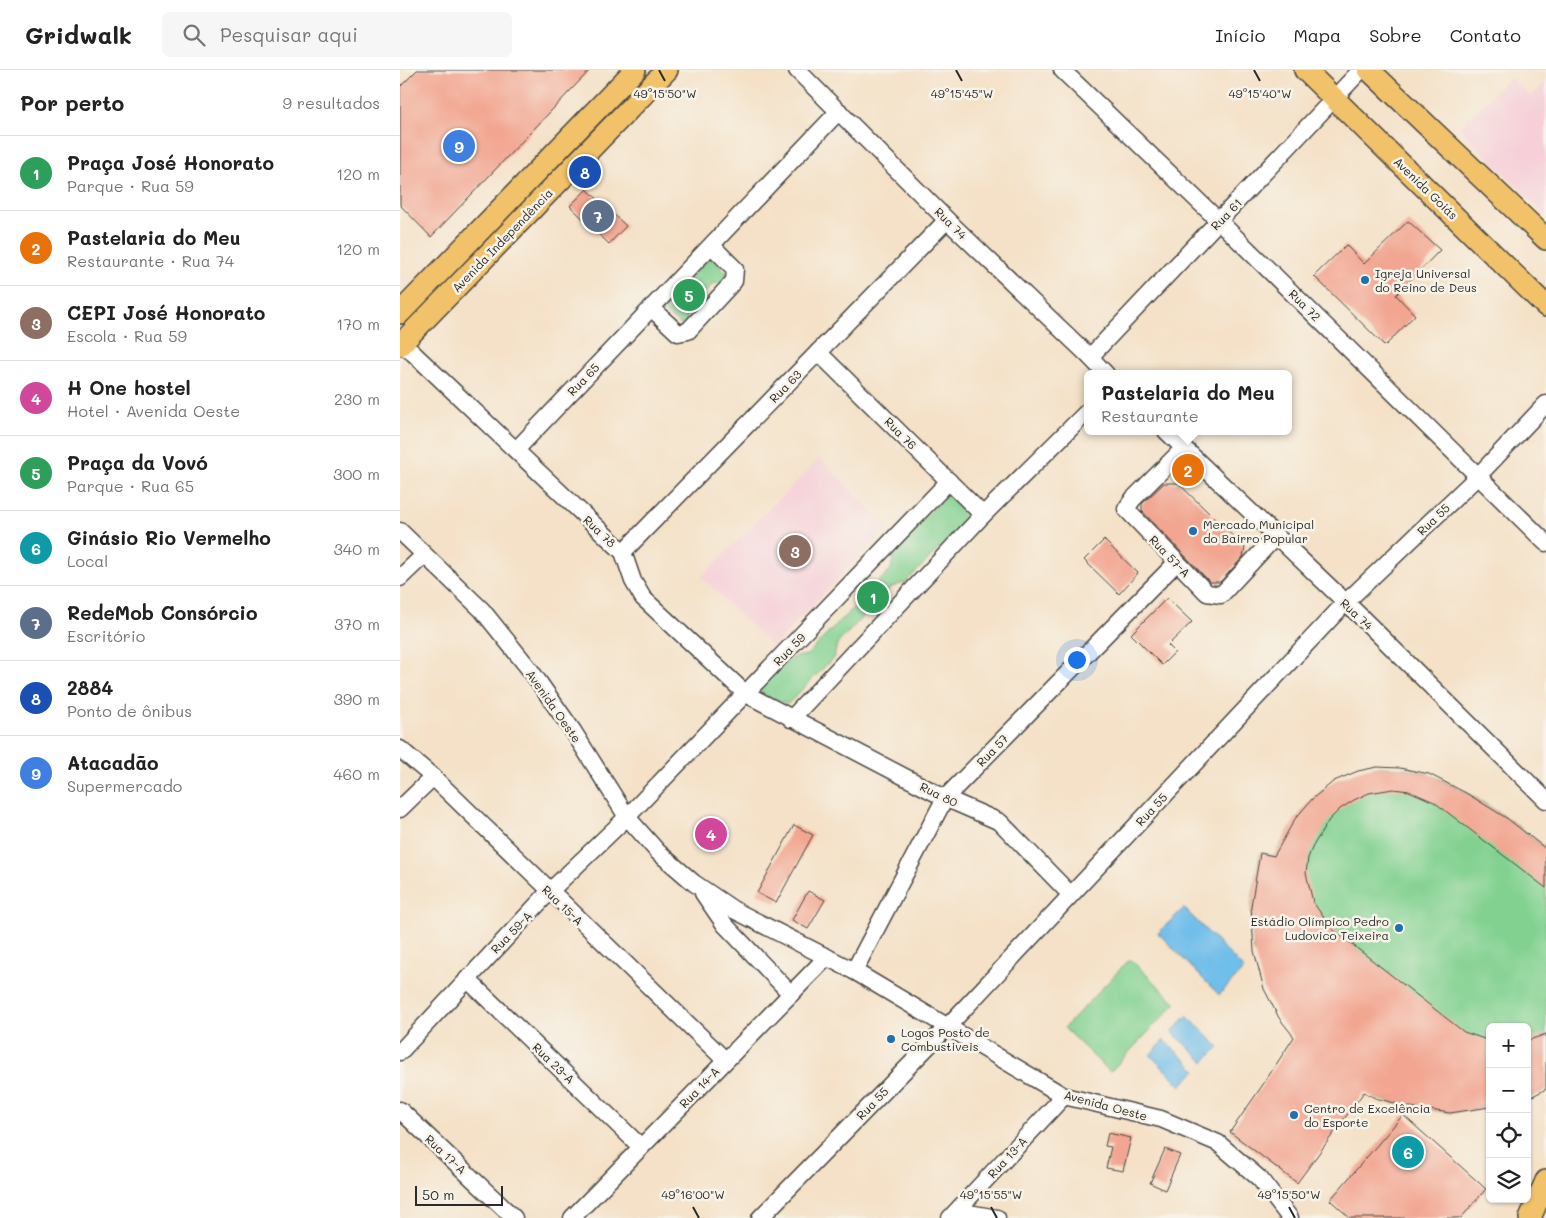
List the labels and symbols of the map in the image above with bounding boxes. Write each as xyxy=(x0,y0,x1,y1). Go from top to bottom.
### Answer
text: 49°15'50"W xyxy=(634,85,696,101)
text: 49°15'45"W xyxy=(931,85,993,101)
text: 49°15'40"W xyxy=(1229,85,1292,101)
pin: 9 xyxy=(443,127,475,165)
pin: 8 xyxy=(569,153,601,191)
street label: Avenida Goiás xyxy=(1391,153,1462,223)
street label: Avenida Independência xyxy=(448,185,556,295)
street label: Rua 61 xyxy=(1207,195,1245,233)
pin: 7 xyxy=(582,197,614,235)
street label: Rua 74 xyxy=(931,203,971,243)
place label: Igreja Universal do Reino de Deus xyxy=(1375,265,1477,295)
marker: Igreja Universal do Reino de Deus xyxy=(1359,274,1371,286)
pin: 5 xyxy=(673,276,705,314)
street label: Rua 72 xyxy=(1286,286,1324,324)
street label: Rua 65 xyxy=(563,359,603,399)
street label: Rua 63 xyxy=(765,366,805,406)
street label: Rua 76 xyxy=(881,413,921,453)
pin: 2 xyxy=(1172,451,1204,489)
street label: Rua 55 xyxy=(1413,499,1453,539)
street label: Rua 78 xyxy=(580,512,620,550)
place label: Mercado Municipal do Bairro Popular xyxy=(1203,516,1314,546)
marker: Mercado Municipal do Bairro Popular xyxy=(1187,525,1199,537)
pin: 3 xyxy=(779,532,811,570)
street label: Rua 57-A xyxy=(1146,532,1194,580)
pin: 1 xyxy=(857,578,889,616)
street label: Rua 74 xyxy=(1337,595,1377,633)
street label: Rua 59 xyxy=(769,629,809,669)
your location xyxy=(1064,647,1090,673)
street label: Avenida Oeste xyxy=(523,666,585,746)
street label: Rua 57 xyxy=(973,730,1012,770)
street label: Rua 80 xyxy=(917,778,961,810)
street label: Rua 55 xyxy=(1132,789,1170,829)
pin: 4 xyxy=(695,815,727,853)
street label: Rua 15-A xyxy=(539,881,587,929)
street label: Rua 59-A xyxy=(487,907,535,957)
place label: Estádio Olímpico Pedro Ludovico Teixeira xyxy=(1251,913,1389,943)
marker: Estádio Olímpico Pedro Ludovico Teixeira xyxy=(1393,922,1405,934)
place label: Logos Posto de Combustiveis xyxy=(901,1024,990,1054)
marker: Logos Posto de Combustiveis xyxy=(885,1033,897,1045)
street label: Rua 23-A xyxy=(529,1039,579,1087)
street label: Rua 14-A xyxy=(675,1063,723,1111)
street label: Rua 55 xyxy=(852,1083,892,1123)
street label: Avenida Oeste xyxy=(1063,1086,1149,1124)
place label: Centro de Excelência do Esporte xyxy=(1304,1100,1431,1130)
marker: Centro de Excelência do Esporte xyxy=(1288,1109,1300,1121)
street label: Rua 17-A xyxy=(422,1131,470,1177)
street label: Rua 13-A xyxy=(984,1133,1030,1181)
pin: 6 xyxy=(1392,1133,1424,1171)
scale bar xyxy=(415,1183,502,1206)
text: 49°16'00"W xyxy=(661,1186,725,1202)
text: 49°15'55"W xyxy=(960,1186,1022,1202)
text: 49°15'50"W xyxy=(1258,1186,1320,1202)

